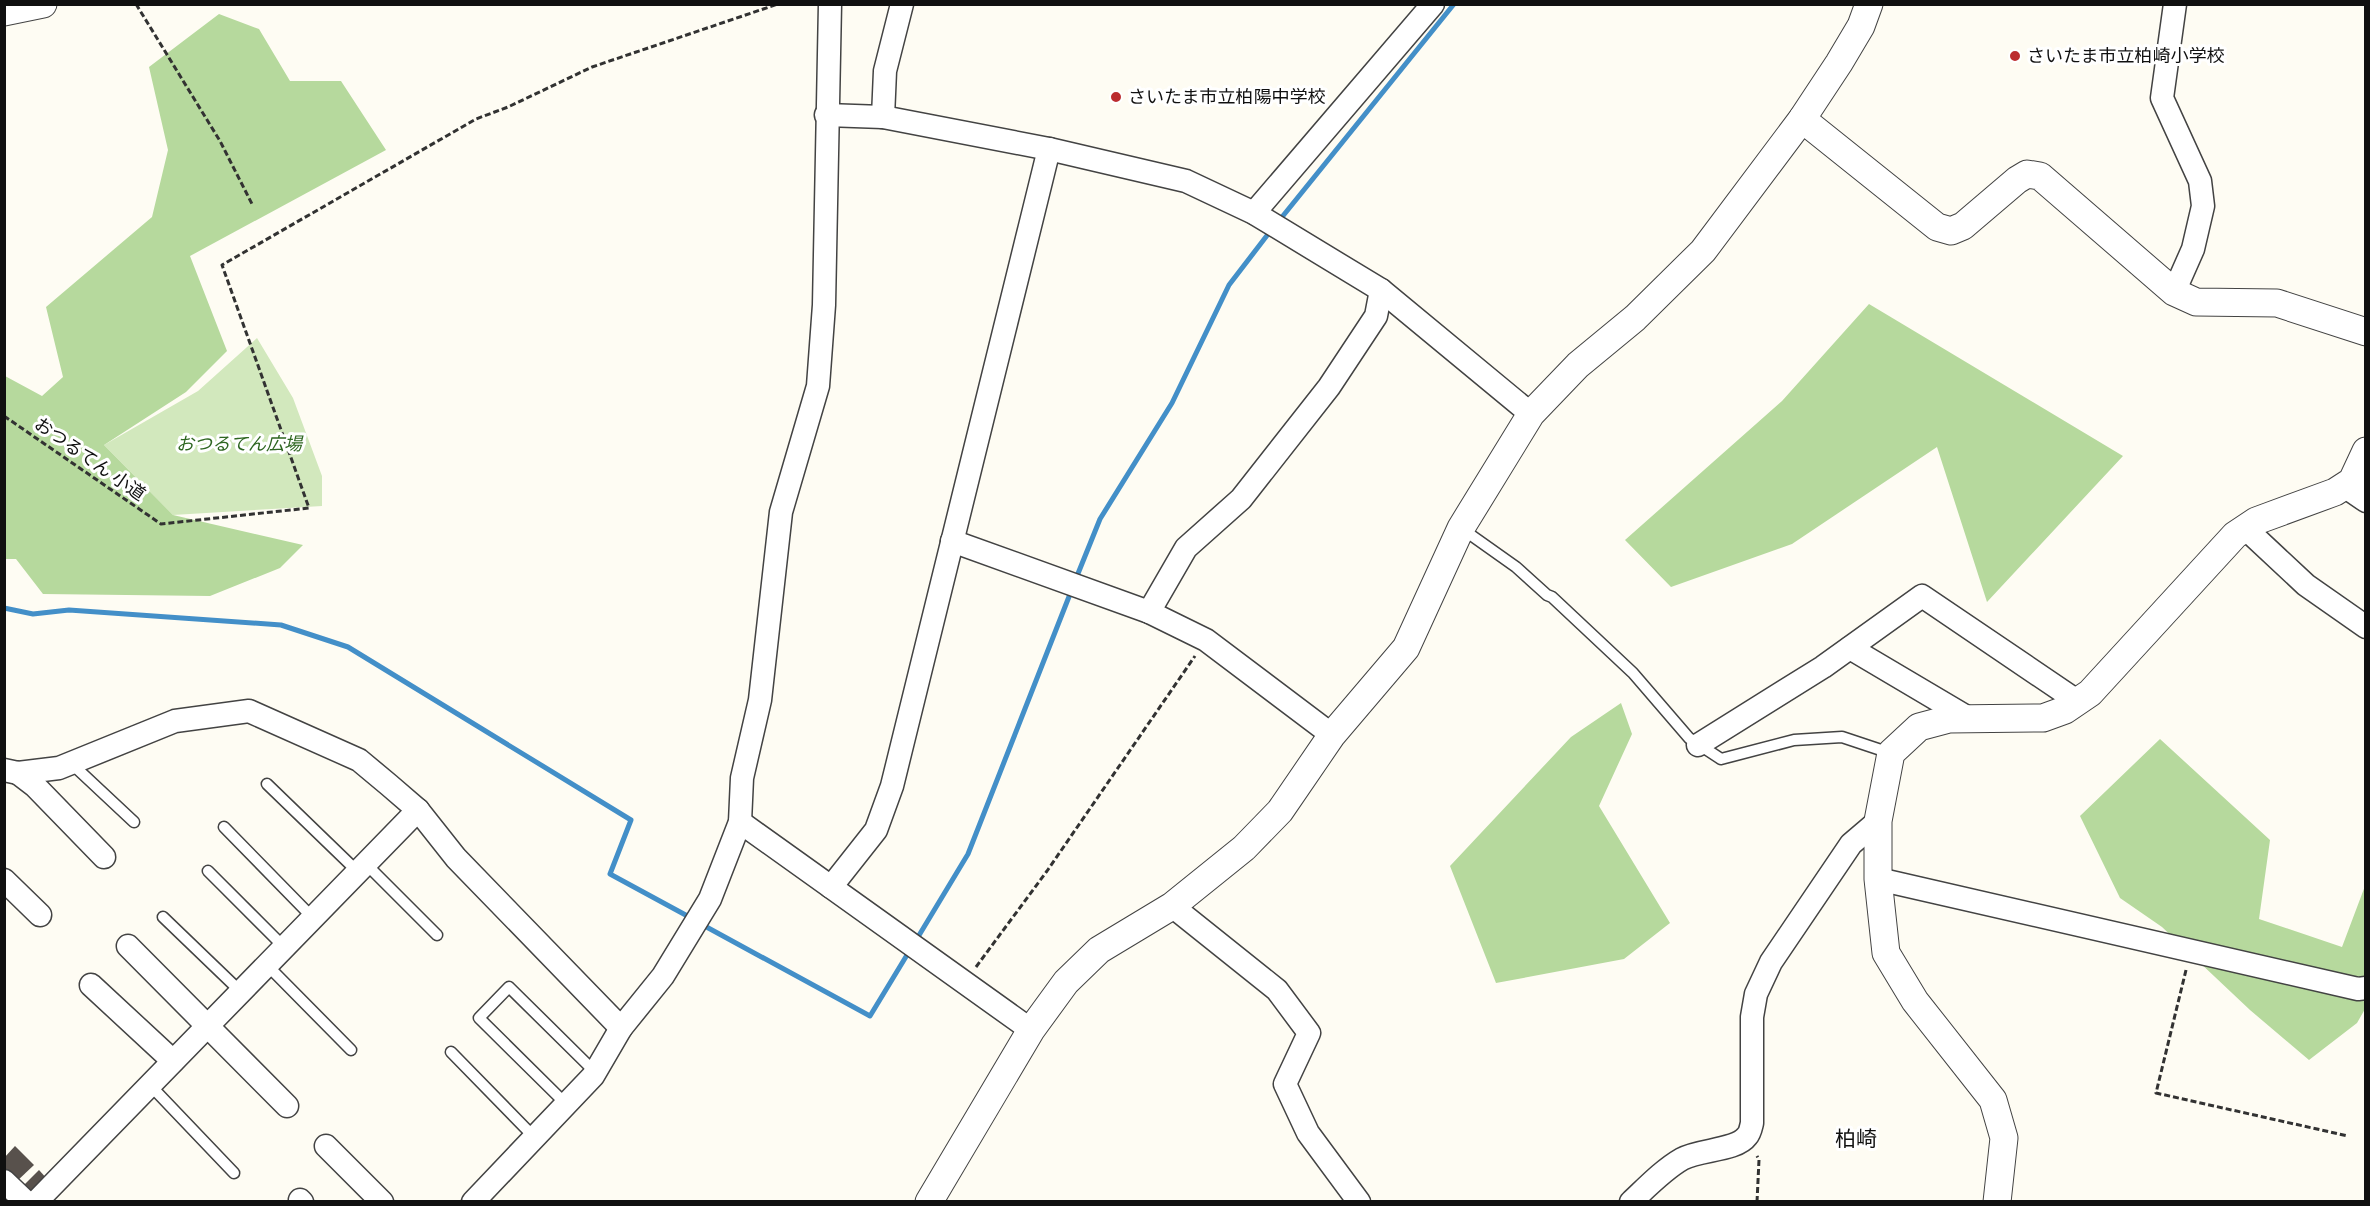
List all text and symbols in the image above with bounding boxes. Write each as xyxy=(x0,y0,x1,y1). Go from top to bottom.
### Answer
place label: さいたま市立柏崎小学校 xyxy=(2027,43,2224,67)
marker: さいたま市立柏崎小学校 xyxy=(2008,49,2022,63)
place label: さいたま市立柏陽中学校 xyxy=(1128,84,1325,108)
marker: さいたま市立柏陽中学校 xyxy=(1109,90,1123,104)
street label: おつるてん 小道 xyxy=(30,411,151,505)
park label: おつるてん広場 xyxy=(176,431,304,455)
district label: 柏崎 xyxy=(1835,1123,1877,1151)

